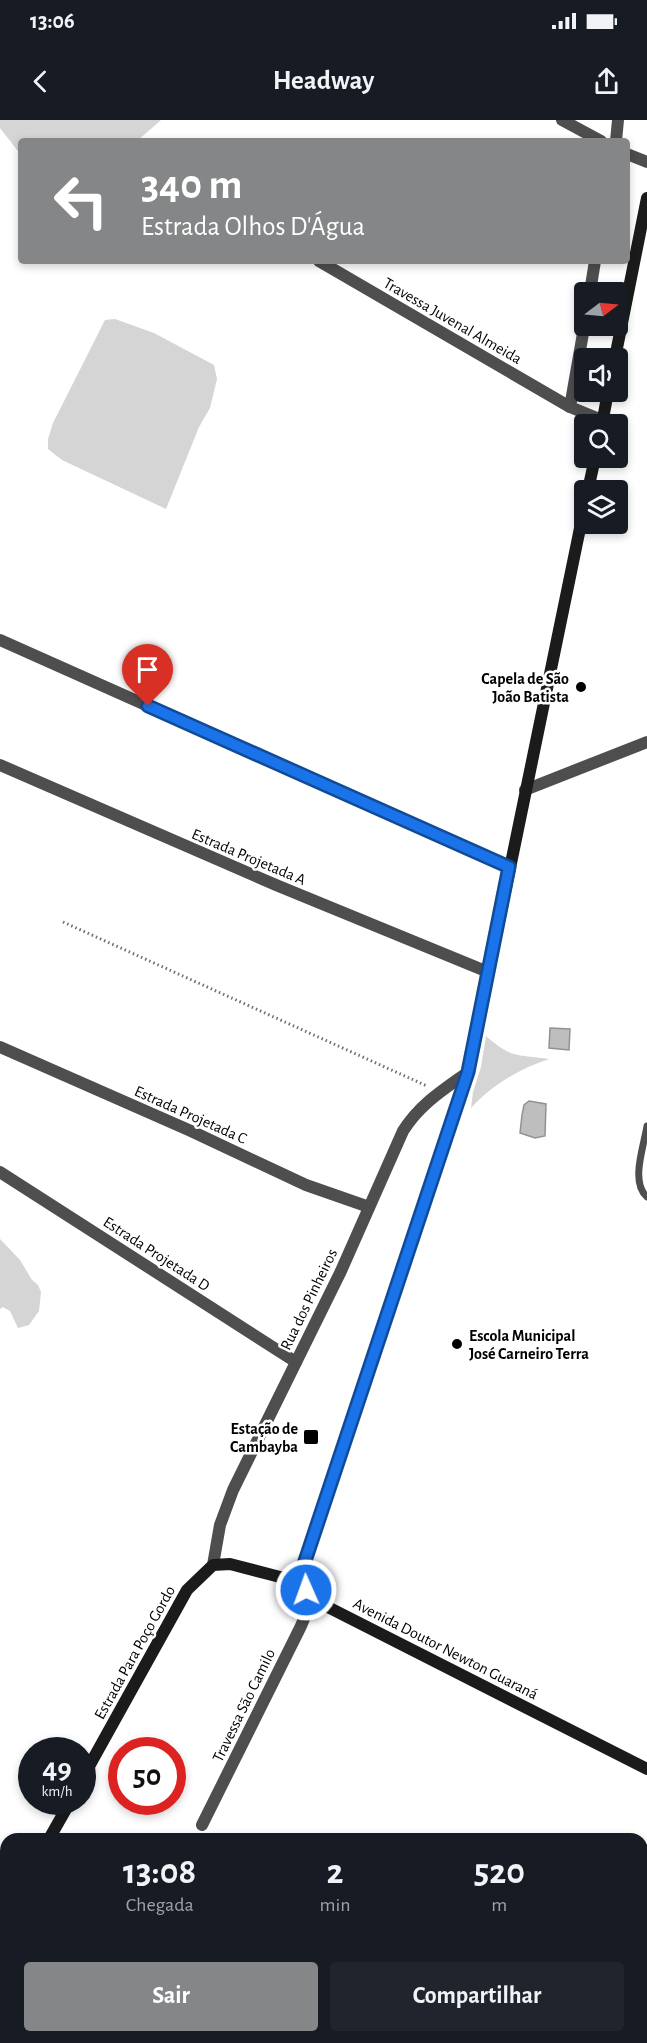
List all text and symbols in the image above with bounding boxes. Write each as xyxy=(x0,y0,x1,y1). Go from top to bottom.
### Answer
text: 13:06 xyxy=(30,10,75,32)
icon: back xyxy=(24,65,57,98)
icon: share xyxy=(590,65,623,98)
text: Headway xyxy=(273,67,374,94)
icon: left xyxy=(42,162,120,240)
text: 340 m xyxy=(141,164,242,206)
text: Estrada Olhos D'Água xyxy=(141,213,365,240)
street label: Travessa Juvenal Almeida xyxy=(381,275,524,367)
north arrow xyxy=(574,282,628,336)
map controls xyxy=(574,282,628,534)
button: sound xyxy=(574,348,628,402)
button: search xyxy=(574,414,628,468)
button: layers xyxy=(574,480,628,534)
pin xyxy=(122,644,173,706)
icon: arrive xyxy=(131,653,164,686)
place label: Capela de São João Batista xyxy=(481,671,569,705)
marker: Capela de São João Batista xyxy=(574,680,588,694)
street label: Estrada Projetada A xyxy=(189,826,308,889)
street label: Estrada Projetada C xyxy=(132,1083,249,1148)
street label: Estrada Projetada D xyxy=(100,1214,213,1295)
street label: Rua dos Pinheiros xyxy=(278,1246,340,1353)
place label: Escola Municipal José Carneiro Terra xyxy=(469,1328,589,1362)
marker: Escola Municipal José Carneiro Terra xyxy=(450,1337,464,1351)
place label: Estação de Cambayba xyxy=(230,1421,298,1456)
marker: Estação de Cambayba xyxy=(302,1428,320,1446)
position arrow xyxy=(274,1558,338,1622)
street label: Estrada Para Poço Gordo xyxy=(92,1583,178,1722)
street label: Avenida Doutor Newton Guaraná xyxy=(351,1595,540,1703)
street label: Travessa São Camilo xyxy=(210,1646,278,1765)
speed limit sign: 50 xyxy=(108,1737,186,1815)
text: 49 xyxy=(42,1754,72,1784)
text: km/h xyxy=(42,1784,72,1799)
text: 13:08 xyxy=(123,1854,196,1890)
text: 2 xyxy=(326,1854,343,1890)
text: 520 xyxy=(474,1854,525,1890)
text: Chegada xyxy=(126,1895,194,1915)
text: min xyxy=(319,1895,351,1915)
text: m xyxy=(491,1895,507,1915)
button: Sair xyxy=(24,1962,318,2031)
button: Compartilhar xyxy=(330,1962,624,2031)

